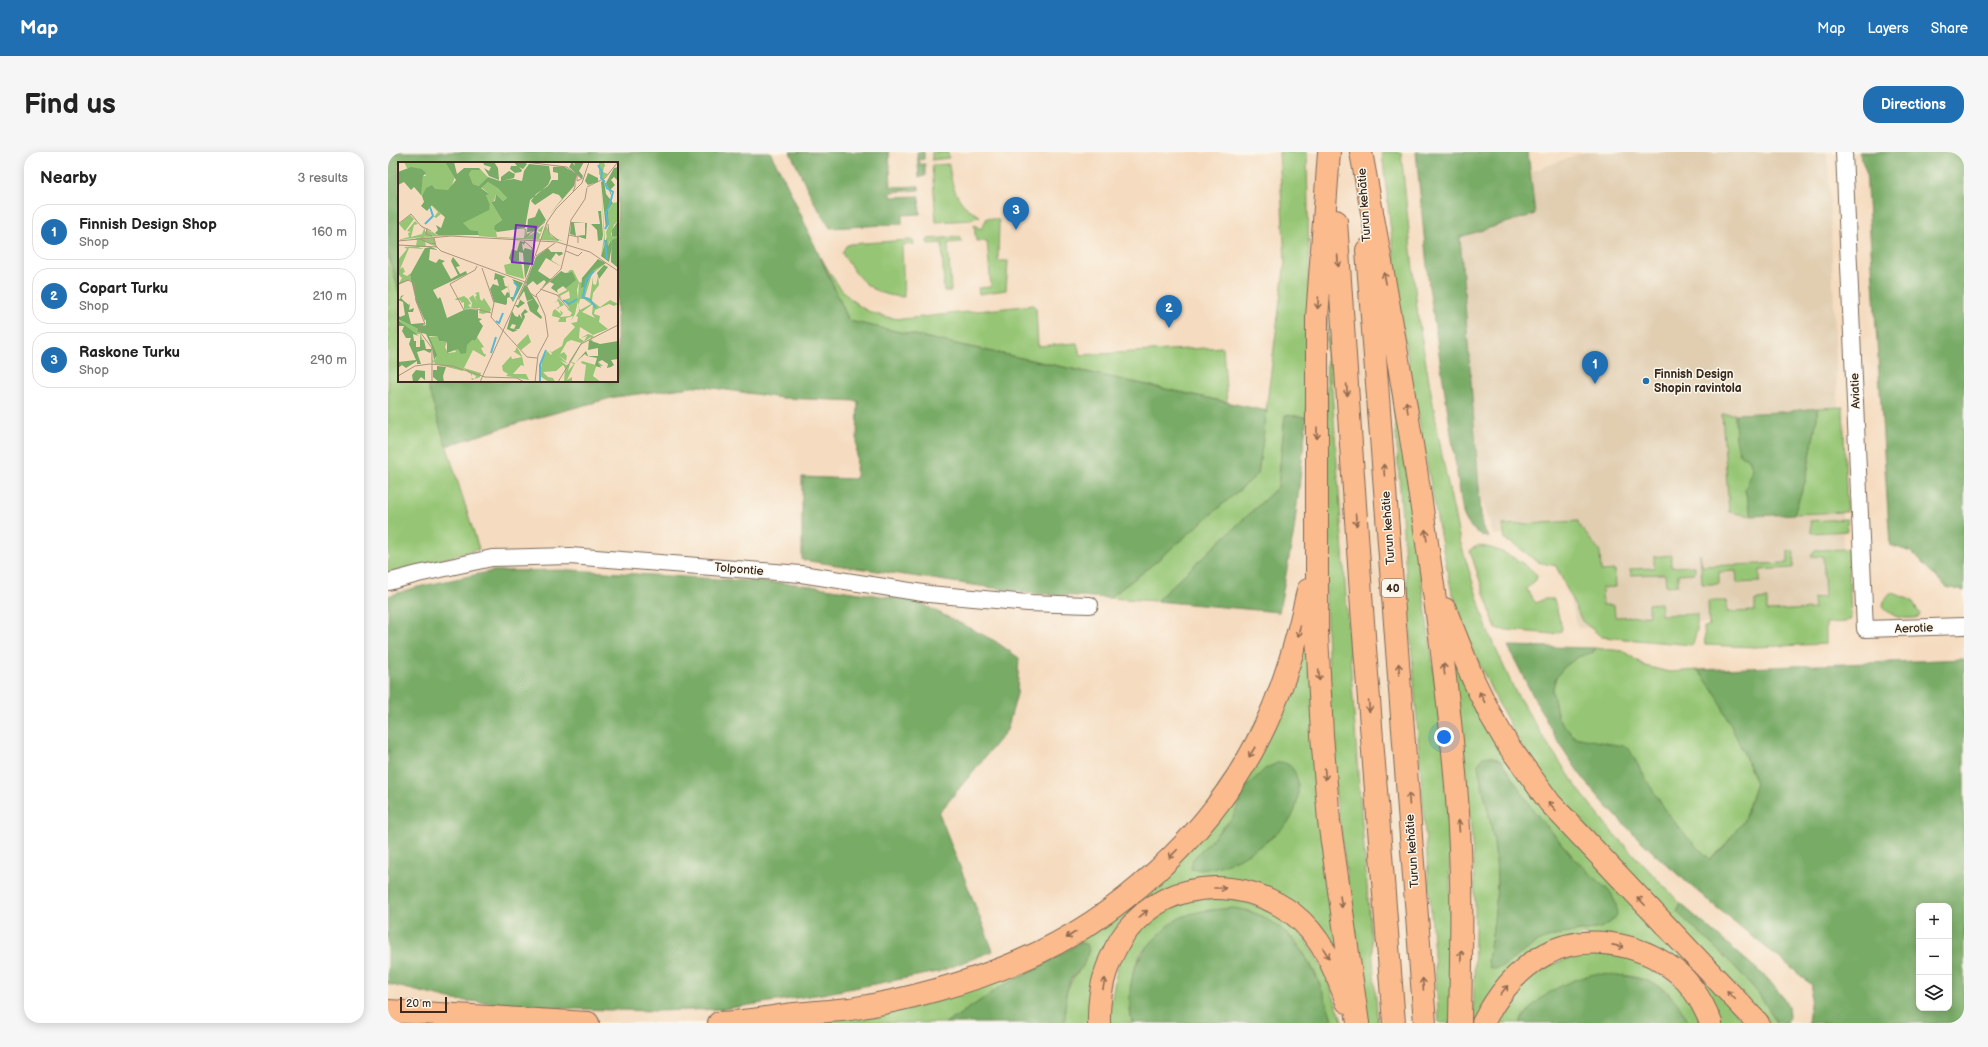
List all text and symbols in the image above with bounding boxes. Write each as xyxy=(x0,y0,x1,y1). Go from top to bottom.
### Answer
text: Map xyxy=(20,17,58,40)
text: Map xyxy=(1817,20,1845,37)
text: Layers xyxy=(1867,20,1909,37)
text: Share xyxy=(1931,20,1968,37)
button: Directions xyxy=(1863,86,1964,123)
text: Find us xyxy=(24,88,116,121)
inset map xyxy=(398,162,618,382)
text: Nearby xyxy=(40,168,97,188)
street label: Turun kehätie xyxy=(1354,168,1375,242)
text: 3 results xyxy=(297,170,348,186)
pin: 3 xyxy=(1003,197,1029,230)
text: Finnish Design Shop xyxy=(79,215,217,234)
text: 1 xyxy=(51,224,57,240)
text: 160 m xyxy=(312,224,347,240)
text: Shop xyxy=(79,234,109,250)
one-way arrow xyxy=(1335,254,1342,267)
one-way arrow xyxy=(1381,272,1389,285)
text: Copart Turku xyxy=(79,279,168,298)
text: 2 xyxy=(50,288,58,304)
text: 210 m xyxy=(313,288,347,304)
pin: 2 xyxy=(1156,295,1182,328)
one-way arrow xyxy=(1315,296,1322,309)
text: Shop xyxy=(79,298,109,314)
text: Raskone Turku xyxy=(79,343,180,362)
pin: 1 xyxy=(1582,351,1608,384)
text: 3 xyxy=(50,352,58,368)
text: 290 m xyxy=(310,352,347,368)
text: Shop xyxy=(79,362,109,378)
place label: Finnish Design Shopin ravintola xyxy=(1654,367,1742,396)
street label: Aviatie xyxy=(1847,373,1864,409)
marker: Finnish Design Shopin ravintola xyxy=(1641,376,1651,386)
one-way arrow xyxy=(1343,383,1351,396)
one-way arrow xyxy=(1403,400,1411,413)
one-way arrow xyxy=(1313,426,1321,439)
one-way arrow xyxy=(1380,464,1387,477)
street label: Turun kehätie xyxy=(1378,491,1399,565)
one-way arrow xyxy=(1352,513,1359,526)
one-way arrow xyxy=(1422,529,1430,542)
street label: Tolpontie xyxy=(714,560,764,579)
road number: 40 xyxy=(1382,579,1404,597)
street label: Aerotie xyxy=(1894,620,1934,637)
one-way arrow xyxy=(1295,624,1302,637)
one-way arrow xyxy=(1395,663,1402,676)
one-way arrow xyxy=(1440,663,1448,676)
one-way arrow xyxy=(1315,668,1323,681)
one-way arrow xyxy=(1478,692,1485,704)
one-way arrow xyxy=(1366,699,1373,712)
your location xyxy=(1434,727,1454,747)
one-way arrow xyxy=(1247,746,1255,758)
one-way arrow xyxy=(1321,767,1328,780)
one-way arrow xyxy=(1405,793,1412,806)
one-way arrow xyxy=(1548,801,1557,811)
street label: Turun kehätie xyxy=(1402,814,1423,888)
one-way arrow xyxy=(1455,820,1462,833)
one-way arrow xyxy=(1168,849,1178,859)
one-way arrow xyxy=(1213,884,1226,892)
one-way arrow xyxy=(1337,895,1345,908)
one-way arrow xyxy=(1636,896,1646,906)
map controls xyxy=(1916,903,1952,1011)
button: + xyxy=(1916,903,1952,939)
one-way arrow xyxy=(1138,909,1149,918)
one-way arrow xyxy=(1065,931,1077,939)
button: − xyxy=(1916,939,1952,975)
one-way arrow xyxy=(1611,942,1624,950)
one-way arrow xyxy=(1322,947,1330,959)
one-way arrow xyxy=(1457,950,1465,963)
button: layers xyxy=(1916,975,1952,1011)
one-way arrow xyxy=(1100,978,1108,991)
one-way arrow xyxy=(1419,978,1426,991)
one-way arrow xyxy=(1499,984,1508,995)
one-way arrow xyxy=(1726,990,1736,1000)
scale bar xyxy=(400,995,447,1014)
text: 20 m xyxy=(406,997,431,1010)

